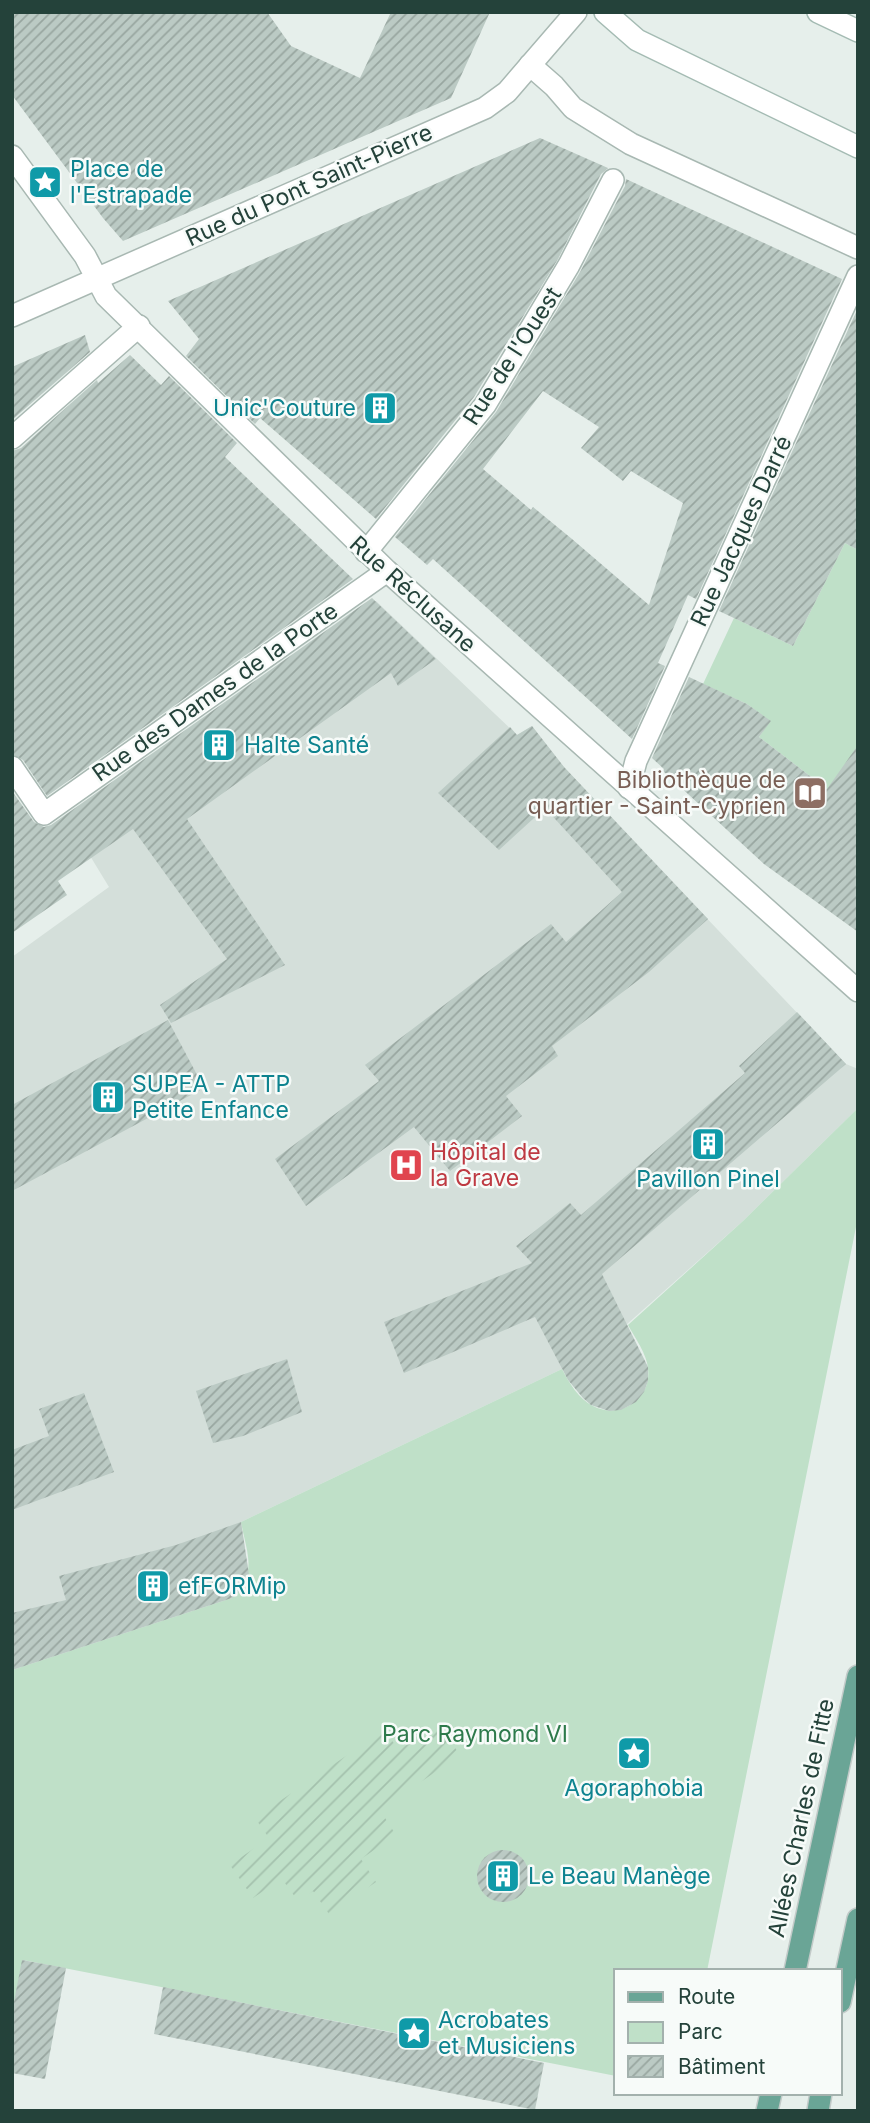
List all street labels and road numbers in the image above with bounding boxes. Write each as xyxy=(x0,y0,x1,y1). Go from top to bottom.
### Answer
street label: Rue du Pont Saint-Pierre xyxy=(181,118,437,252)
street label: Rue de l'Ouest xyxy=(457,281,567,430)
street label: Rue Jacques Darré xyxy=(684,431,798,631)
street label: Rue Réclusane xyxy=(344,530,482,658)
street label: Rue des Dames de la Porte xyxy=(87,596,343,788)
street label: Allées Charles de Fitte xyxy=(762,1696,840,1940)

